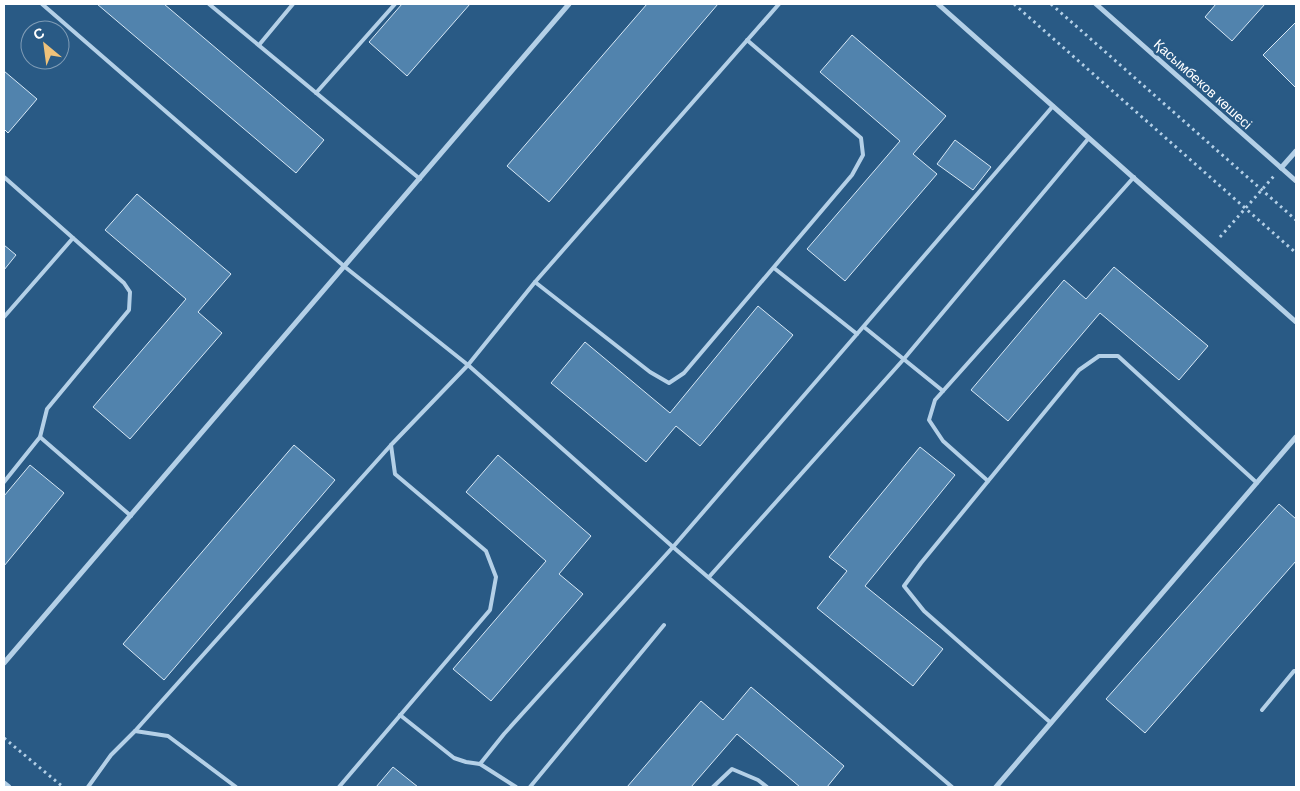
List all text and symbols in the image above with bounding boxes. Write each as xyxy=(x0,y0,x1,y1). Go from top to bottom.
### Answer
north arrow xyxy=(20,20,70,70)
text: С xyxy=(30,23,47,44)
street label: Қасымбеков көшесі xyxy=(1150,35,1256,133)

